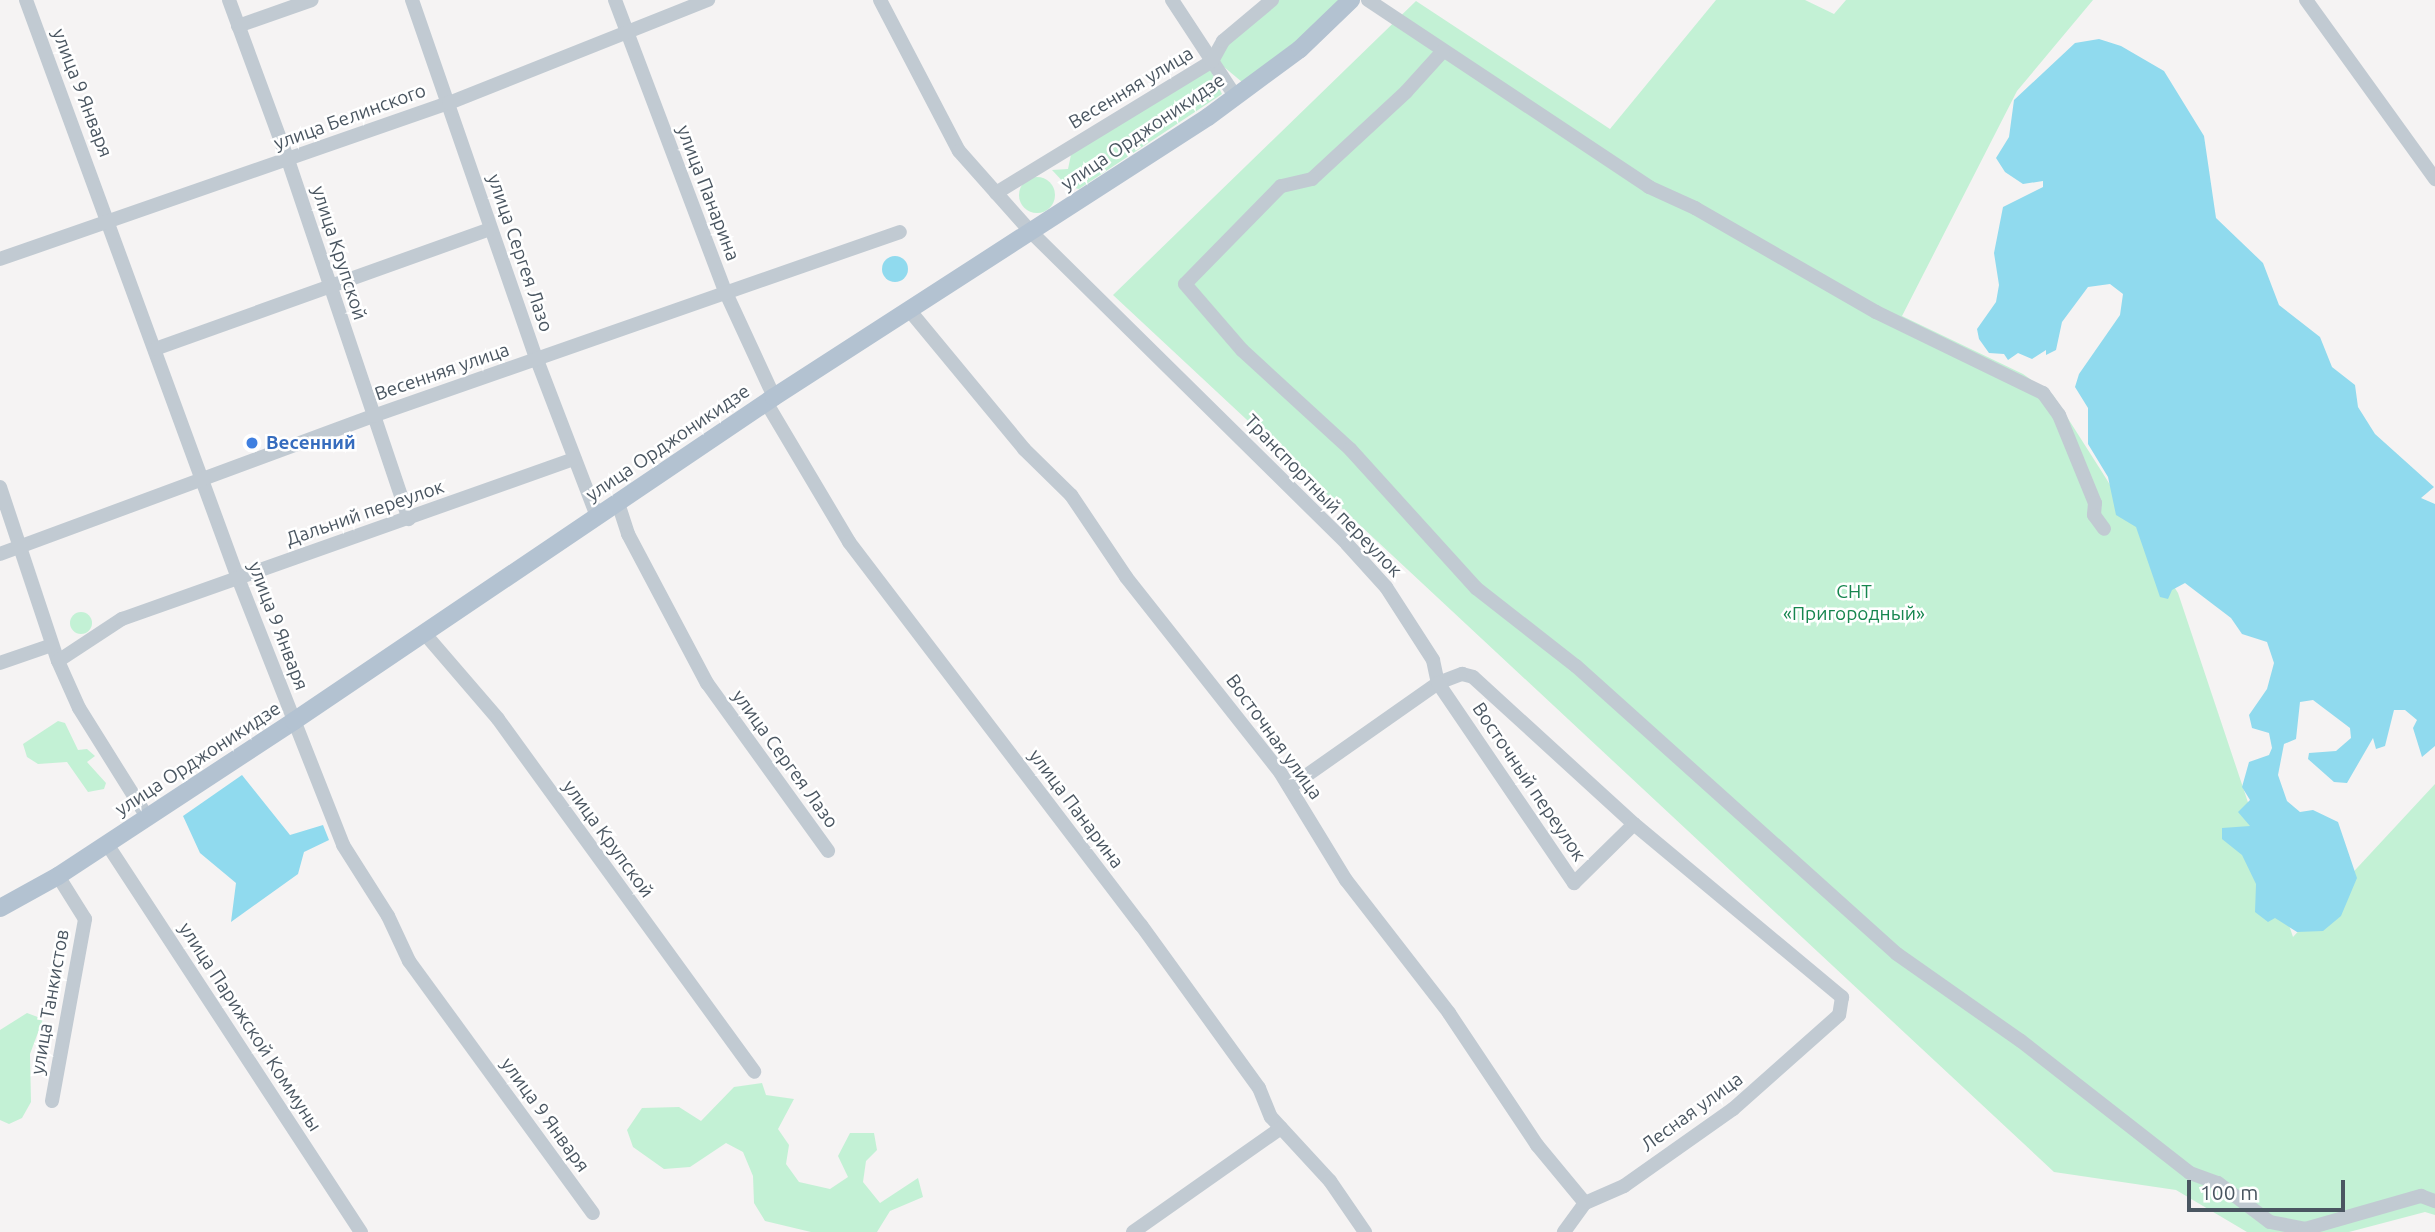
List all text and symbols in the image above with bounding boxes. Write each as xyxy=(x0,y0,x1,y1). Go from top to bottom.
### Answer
street label: улица 9 Января xyxy=(47,25,117,161)
street label: Весенняя улица xyxy=(1065,42,1197,134)
street label: улица Орджоникидзе xyxy=(1057,69,1229,195)
street label: улица Белинского xyxy=(271,79,429,155)
street label: улица Панарина xyxy=(672,122,744,264)
street label: улица Сергея Лазо xyxy=(482,171,558,335)
street label: улица Крупской xyxy=(307,183,371,323)
street label: Весенняя улица xyxy=(372,338,512,406)
street label: улица Орджоникидзе xyxy=(582,380,754,506)
street label: Транспортный переулок xyxy=(1239,410,1407,582)
place label: Весенний xyxy=(266,432,356,454)
marker: Весенний xyxy=(244,435,260,451)
street label: Дальний переулок xyxy=(283,475,447,551)
street label: улица 9 Января xyxy=(243,558,313,694)
park label: СНТ «Пригородный» xyxy=(1783,581,1925,625)
street label: Восточная улица xyxy=(1221,670,1327,804)
street label: улица Сергея Лазо xyxy=(727,685,843,833)
street label: улица Орджоникидзе xyxy=(111,697,285,821)
street label: Восточный переулок xyxy=(1467,698,1591,866)
street label: улица Панарина xyxy=(1024,745,1128,873)
street label: улица Крупской xyxy=(558,776,658,902)
street label: улица Парижской Коммуны xyxy=(174,918,326,1136)
street label: улица Танкистов xyxy=(26,928,74,1076)
street label: улица 9 Января xyxy=(496,1053,594,1177)
street label: Лесная улица xyxy=(1637,1068,1747,1156)
scale bar xyxy=(2190,1166,2348,1210)
text: 100 m xyxy=(2200,1180,2258,1204)

